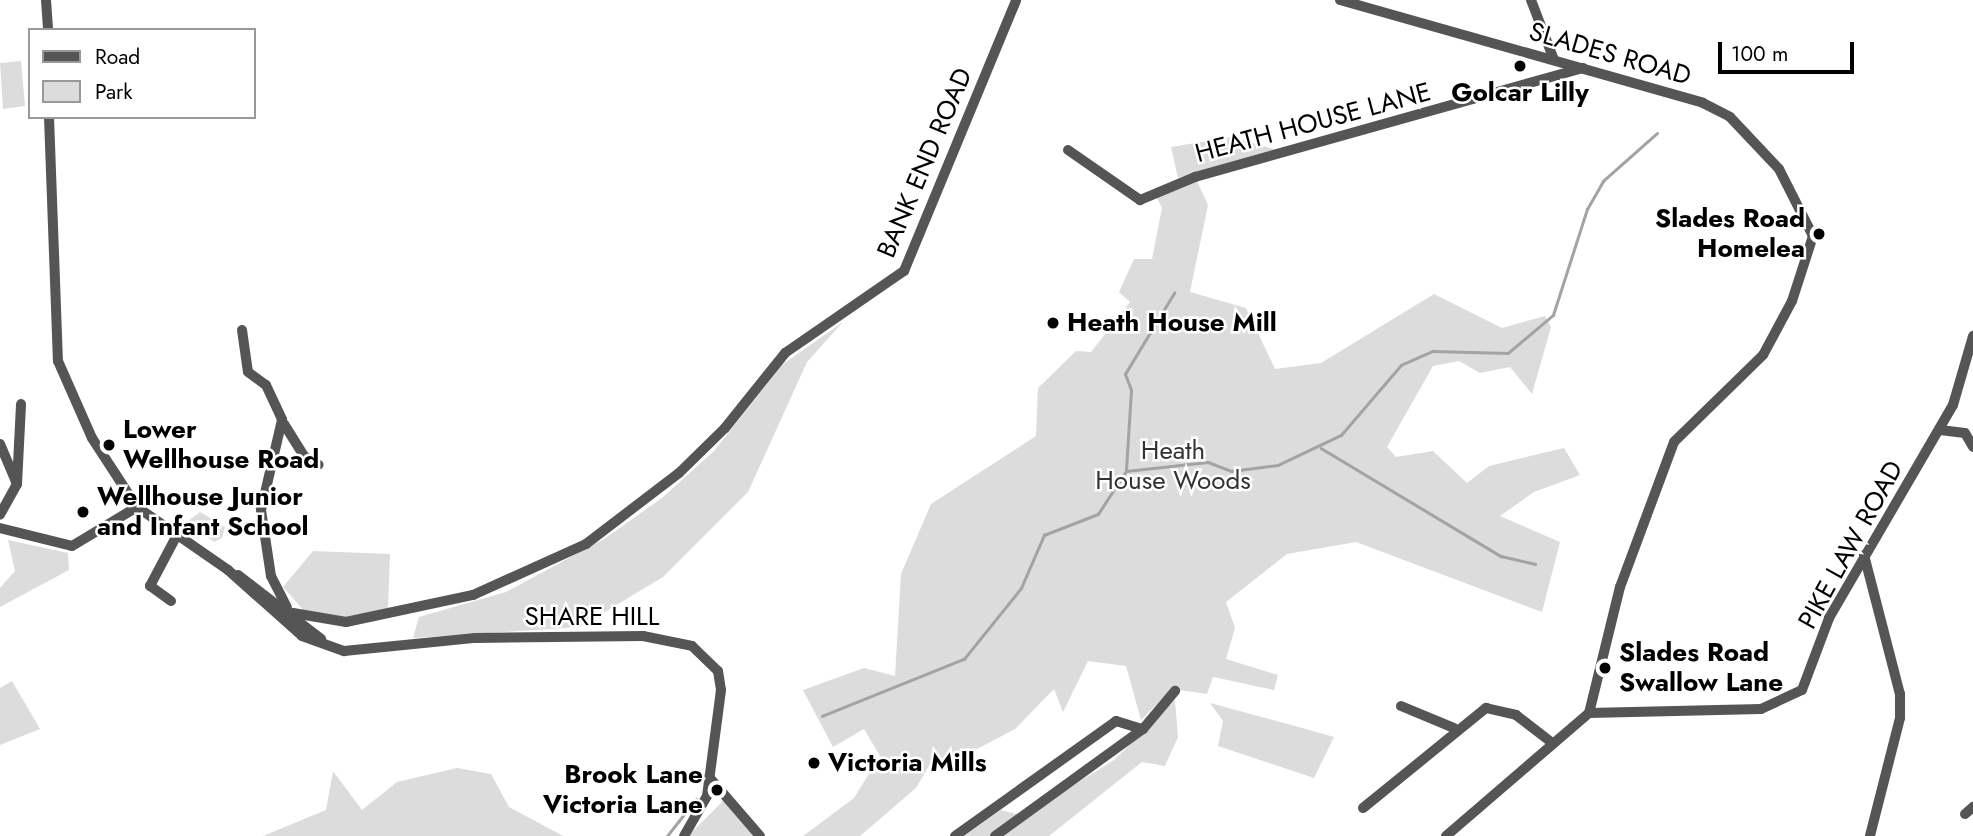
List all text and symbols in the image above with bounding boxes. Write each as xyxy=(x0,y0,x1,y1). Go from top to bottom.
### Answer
street label: SLADES ROAD xyxy=(1525,16,1695,92)
legend xyxy=(28,28,256,119)
scale bar xyxy=(1721,28,1857,72)
text: 100 m xyxy=(1731,39,1788,69)
text: Road xyxy=(95,42,140,72)
marker: Golcar Lilly xyxy=(1512,58,1528,74)
street label: BANK END ROAD xyxy=(871,63,979,263)
text: Park xyxy=(95,77,132,107)
street label: HEATH HOUSE LANE xyxy=(1192,77,1434,169)
place label: Golcar Lilly xyxy=(1451,77,1589,109)
place label: Slades Road Homelea xyxy=(1655,203,1805,264)
marker: Slades Road Homelea xyxy=(1811,226,1827,242)
place label: Heath House Mill xyxy=(1067,307,1277,339)
marker: Heath House Mill xyxy=(1045,315,1061,331)
place label: Lower Wellhouse Road xyxy=(123,414,319,476)
park label: Heath House Woods xyxy=(1095,435,1251,496)
marker: Lower Wellhouse Road xyxy=(101,437,117,453)
street label: PIKE LAW ROAD xyxy=(1792,456,1910,634)
place label: Wellhouse Junior and Infant School xyxy=(97,481,309,542)
marker: Wellhouse Junior and Infant School xyxy=(75,504,91,520)
street label: SHARE HILL xyxy=(524,601,660,633)
place label: Slades Road Swallow Lane xyxy=(1619,637,1783,698)
marker: Slades Road Swallow Lane xyxy=(1597,660,1613,676)
place label: Victoria Mills xyxy=(828,747,987,779)
marker: Victoria Mills xyxy=(806,755,822,771)
place label: Brook Lane Victoria Lane xyxy=(543,759,703,820)
marker: Brook Lane Victoria Lane xyxy=(709,782,725,798)

